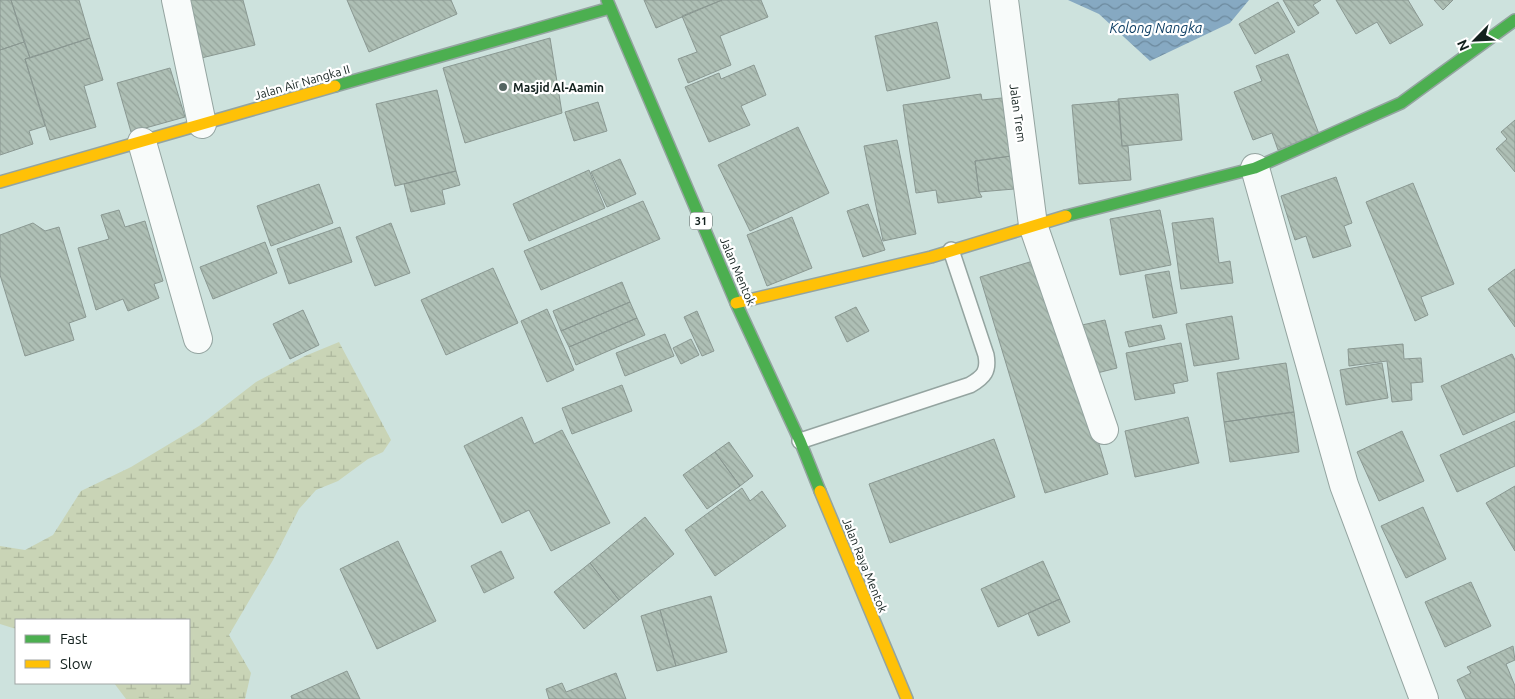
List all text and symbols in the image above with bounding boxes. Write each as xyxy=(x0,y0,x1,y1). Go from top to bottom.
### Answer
north arrow xyxy=(1450,15,1500,65)
water label: Kolong Nangka xyxy=(1110,20,1203,36)
text: N xyxy=(1454,37,1473,53)
street label: Jalan Air Nangka II xyxy=(253,62,351,102)
marker: Masjid Al-Aamin xyxy=(497,81,509,93)
place label: Masjid Al-Aamin xyxy=(513,81,604,94)
street label: Jalan Trem xyxy=(1007,83,1029,143)
road number: 31 xyxy=(690,212,712,230)
street label: Jalan Mentok xyxy=(718,235,758,307)
street label: Jalan Raya Mentok xyxy=(840,516,890,614)
legend xyxy=(15,619,190,684)
text: Fast xyxy=(60,630,88,647)
text: Slow xyxy=(60,655,93,672)

